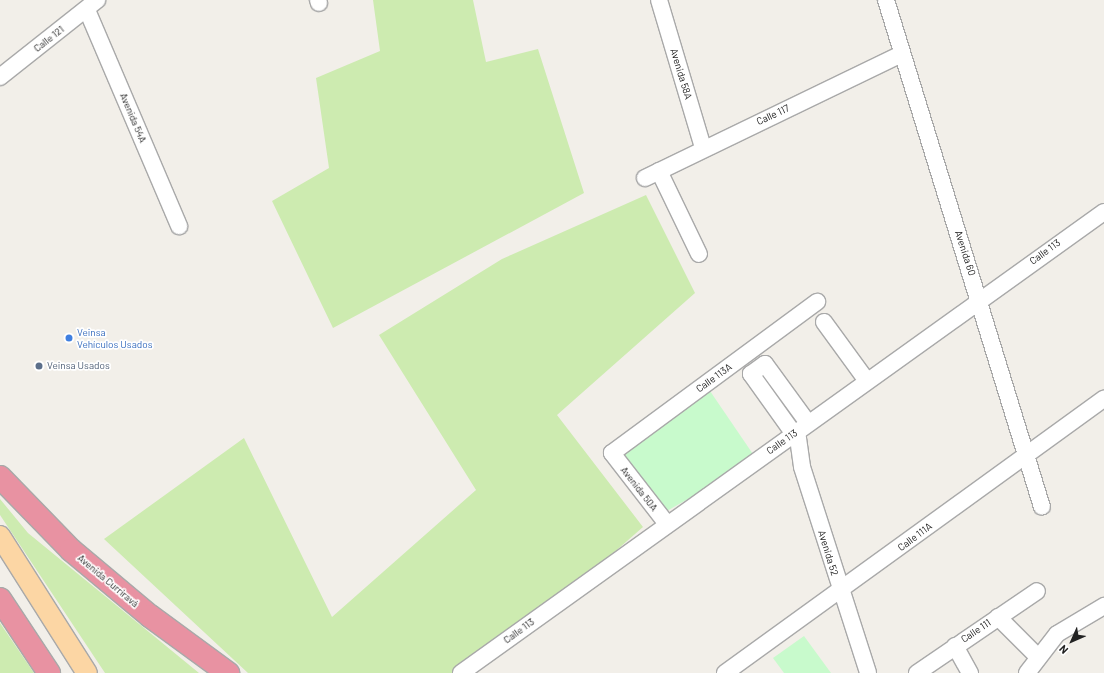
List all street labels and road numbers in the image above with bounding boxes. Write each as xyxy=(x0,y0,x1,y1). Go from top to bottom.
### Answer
street label: Calle 121 xyxy=(31,23,67,55)
street label: Avenida 58A xyxy=(668,47,694,101)
street label: Avenida 54A xyxy=(117,91,149,145)
street label: Calle 117 xyxy=(755,102,791,128)
street label: Avenida 60 xyxy=(952,229,978,277)
street label: Calle 113 xyxy=(1027,237,1063,267)
street label: Calle 113A xyxy=(694,361,734,395)
street label: Calle 113 xyxy=(764,427,800,457)
street label: Avenida 50A xyxy=(618,464,660,514)
street label: Calle 111A xyxy=(896,520,934,554)
street label: Avenida 52 xyxy=(815,529,841,577)
street label: Avenida Curriravá xyxy=(75,552,141,610)
street label: Calle 113 xyxy=(501,616,537,646)
street label: Calle 111 xyxy=(959,617,993,645)

